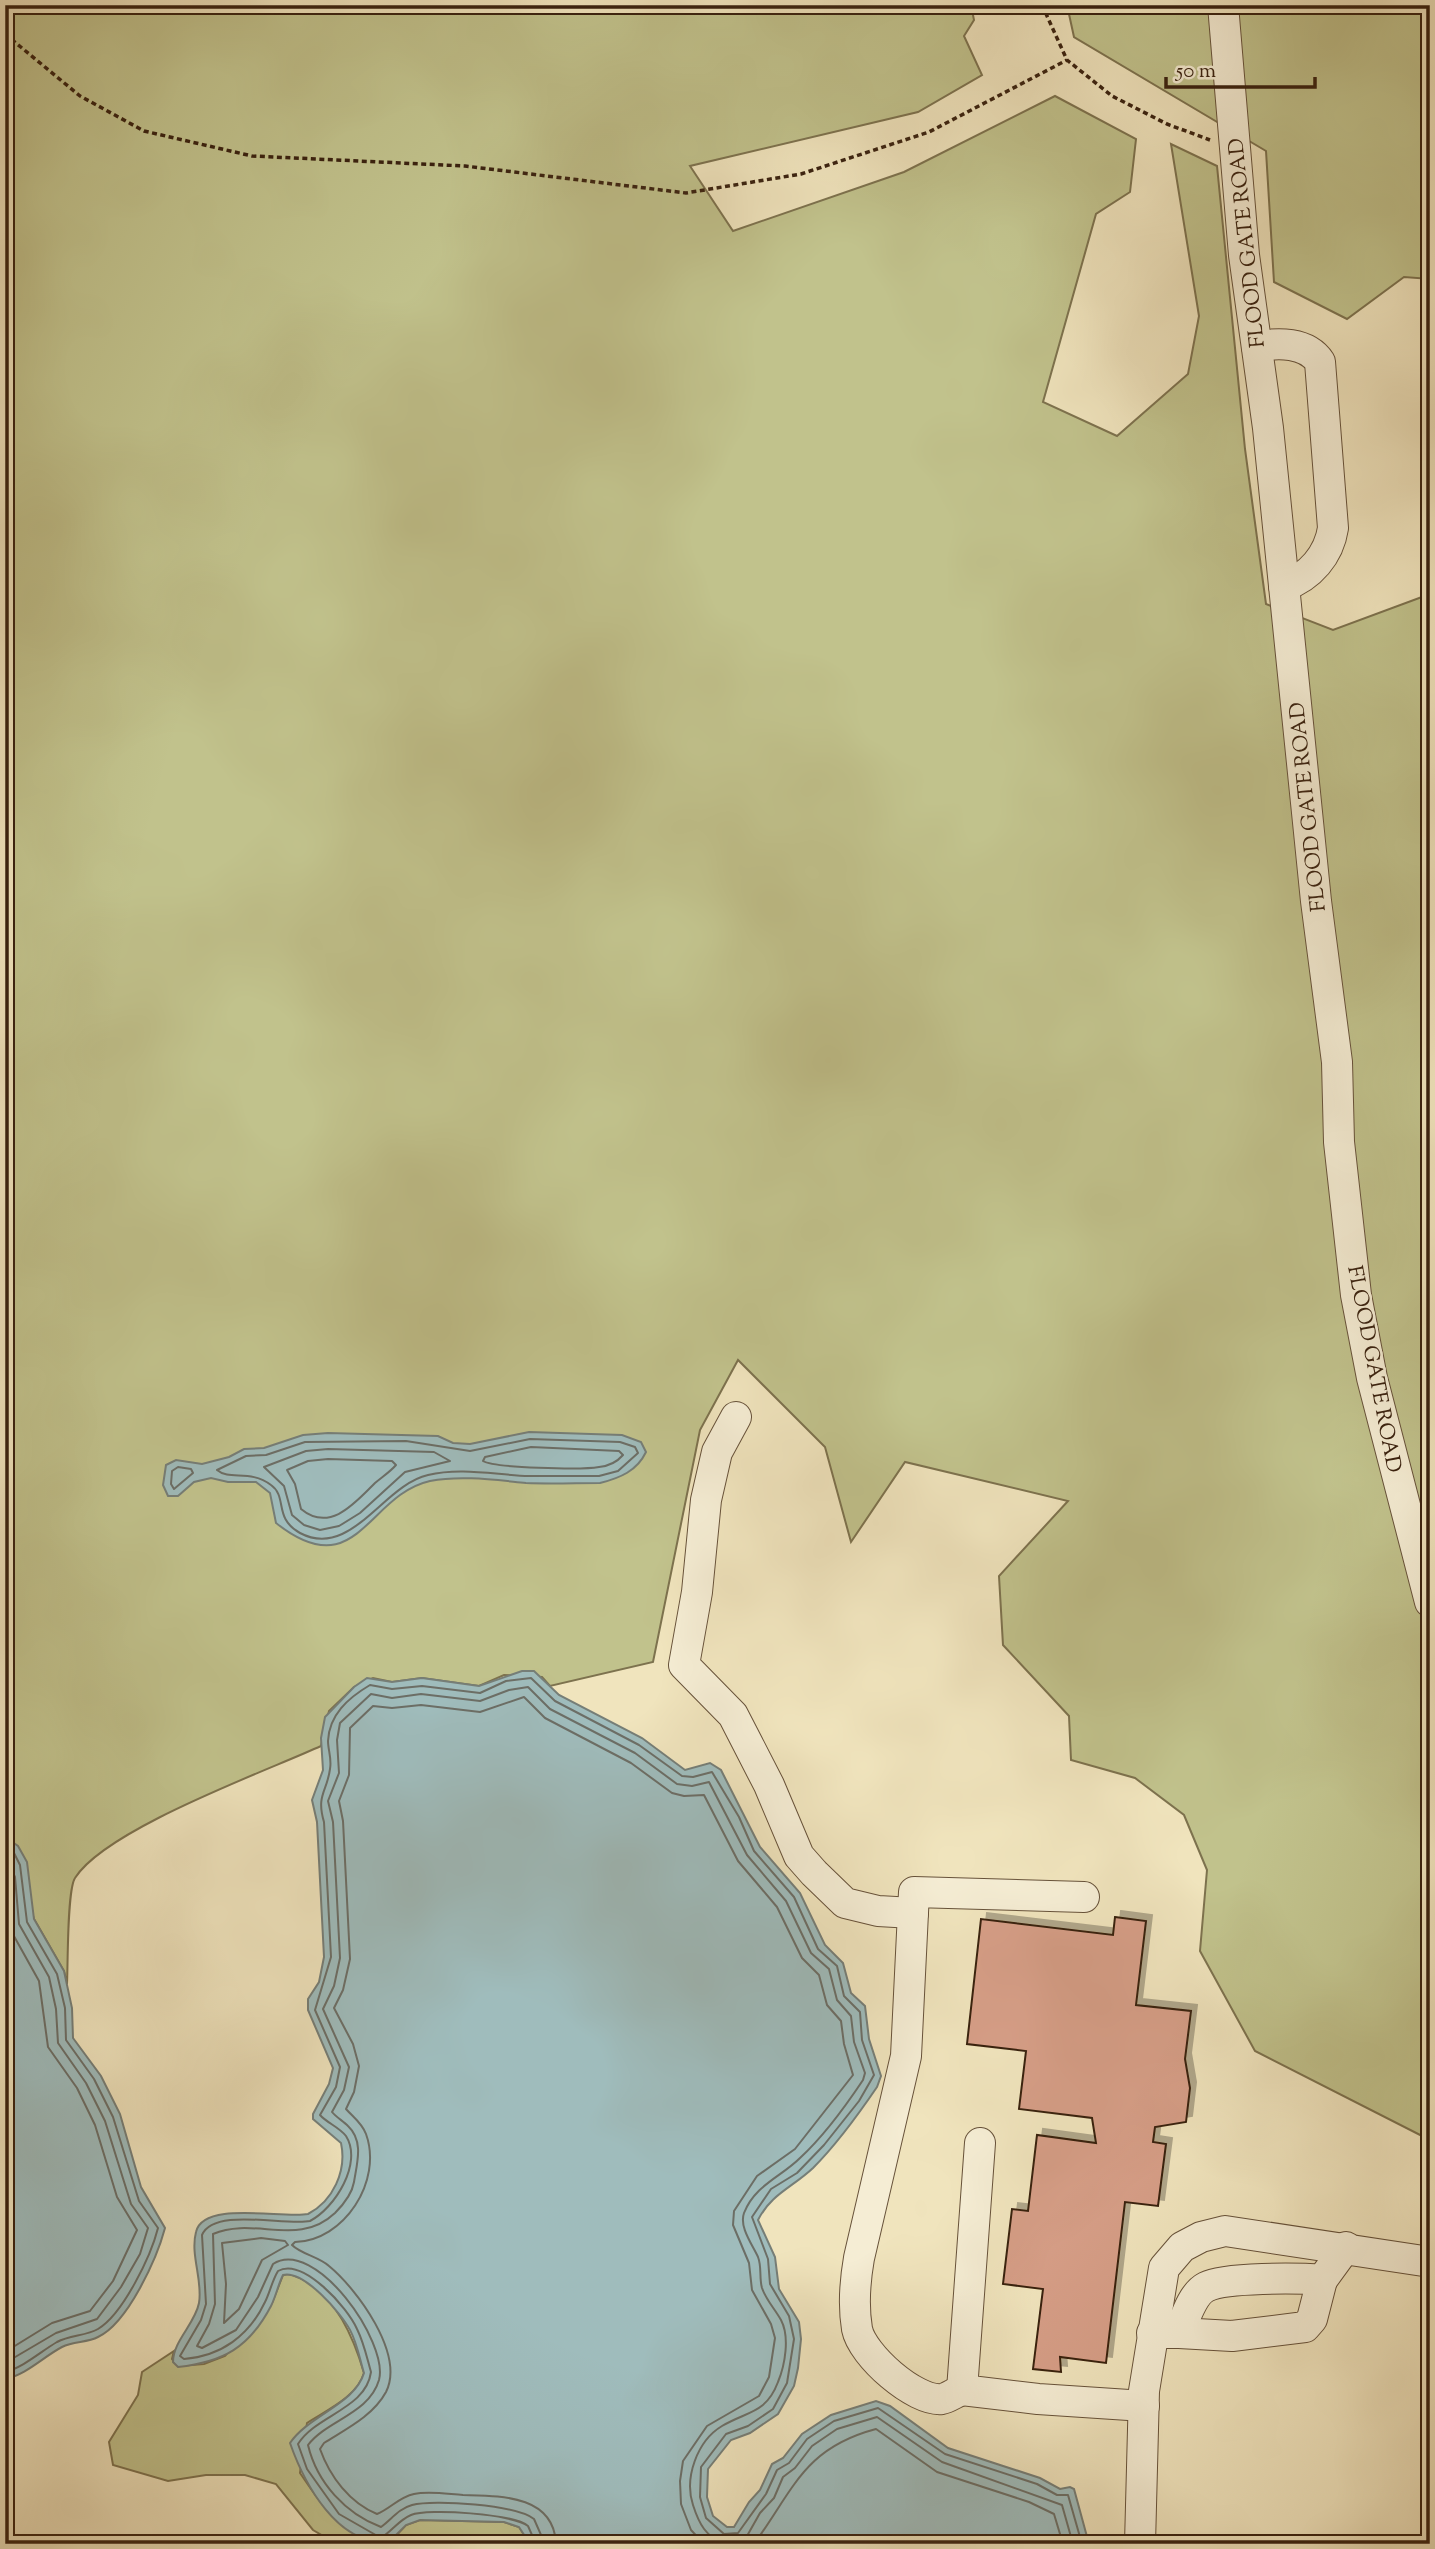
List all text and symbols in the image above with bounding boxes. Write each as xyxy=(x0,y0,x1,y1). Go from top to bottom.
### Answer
scale bar xyxy=(1166,46,1314,90)
text: 50 m xyxy=(1175,57,1216,87)
street label: FLOOD GATE ROAD xyxy=(1222,137,1274,349)
street label: FLOOD GATE ROAD xyxy=(1283,701,1335,913)
street label: FLOOD GATE ROAD xyxy=(1338,1263,1408,1476)

